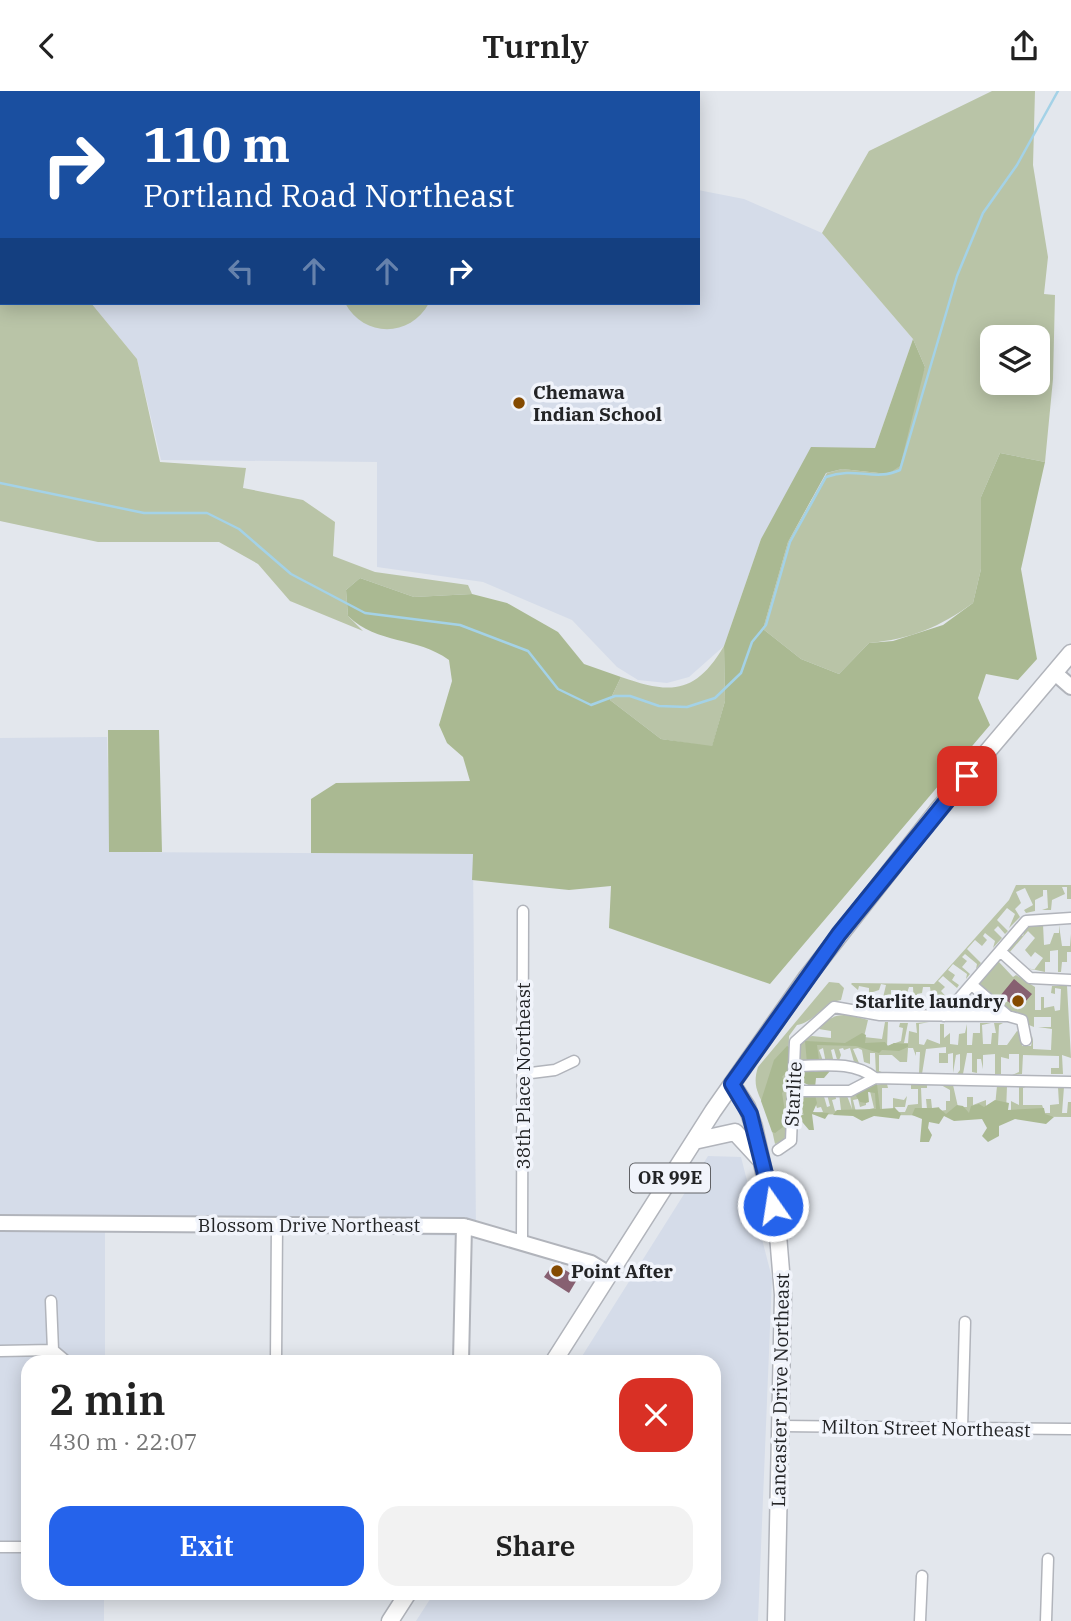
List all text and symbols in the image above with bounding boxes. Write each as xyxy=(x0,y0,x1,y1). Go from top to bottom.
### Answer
text: Turnly xyxy=(482,25,589,67)
icon: back xyxy=(28,27,66,65)
icon: share xyxy=(1005,27,1043,65)
text: 110 m xyxy=(143,112,290,175)
icon: right xyxy=(28,119,119,210)
text: Portland Road Northeast xyxy=(143,174,515,216)
icon: left xyxy=(222,252,260,290)
icon: ahead xyxy=(295,252,333,290)
icon: ahead xyxy=(368,252,406,290)
icon: right xyxy=(441,252,479,290)
map controls xyxy=(980,325,1050,395)
button: layers xyxy=(980,325,1050,395)
place label: Chemawa Indian School xyxy=(533,380,662,426)
marker: Chemawa Indian School xyxy=(511,395,527,411)
pin xyxy=(937,746,997,806)
icon: arrive xyxy=(948,757,986,795)
street label: 38th Place Northeast xyxy=(511,982,535,1170)
place label: Starlite laundry xyxy=(855,989,1004,1013)
marker: Starlite laundry xyxy=(1010,993,1026,1009)
street label: Starlite xyxy=(779,1061,807,1127)
road number: OR 99E xyxy=(630,1163,710,1193)
position arrow xyxy=(736,1169,810,1243)
street label: Blossom Drive Northeast xyxy=(198,1213,420,1237)
place label: Point After xyxy=(571,1259,673,1283)
marker: Point After xyxy=(549,1263,565,1279)
street label: Lancaster Drive Northeast xyxy=(766,1272,794,1507)
text: 2 min xyxy=(49,1372,166,1427)
button: close xyxy=(619,1378,693,1452)
street label: Milton Street Northeast xyxy=(821,1414,1031,1442)
text: 430 m · 22:07 xyxy=(49,1426,198,1456)
button: Exit xyxy=(49,1506,364,1586)
button: Share xyxy=(378,1506,693,1586)

